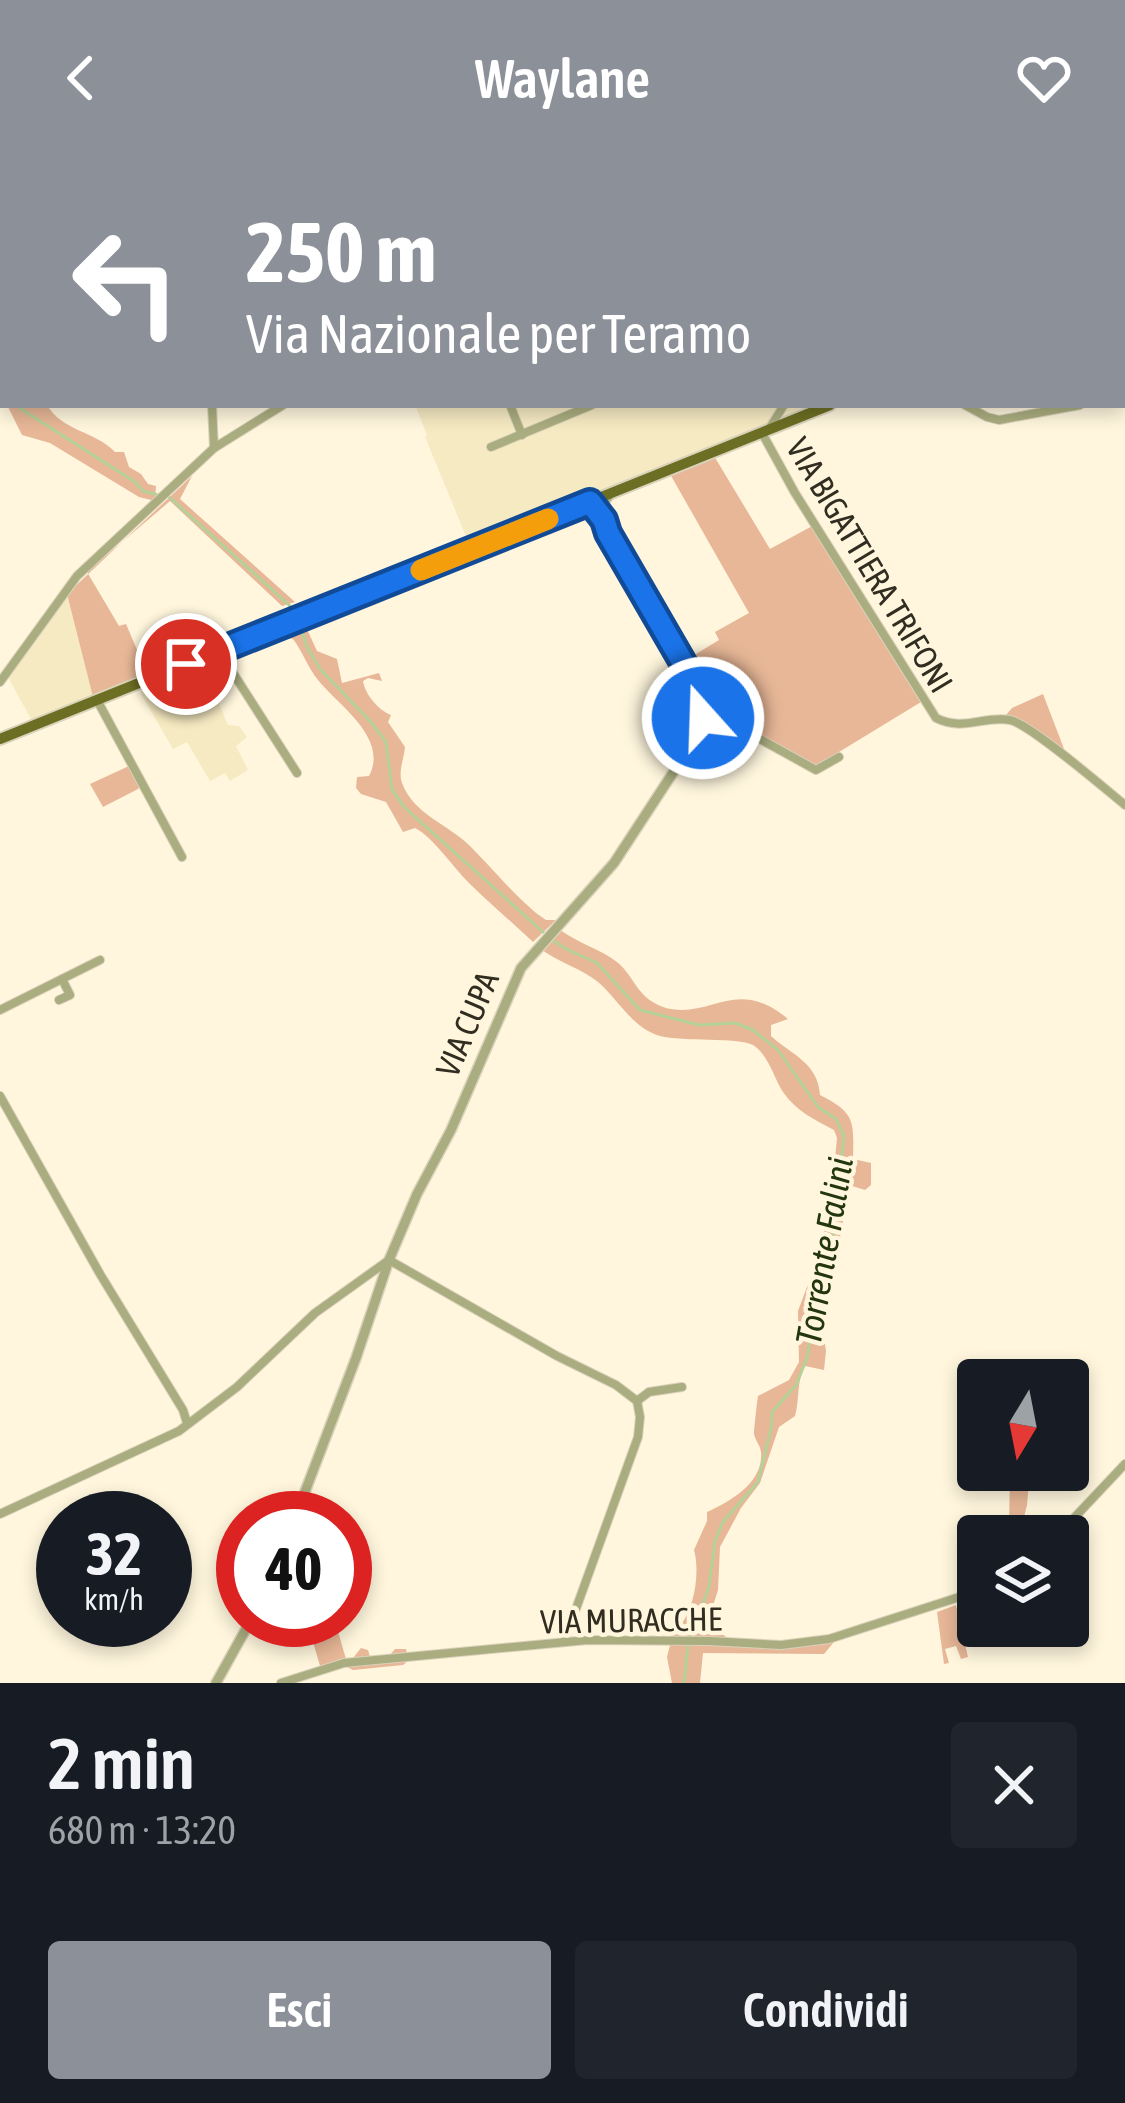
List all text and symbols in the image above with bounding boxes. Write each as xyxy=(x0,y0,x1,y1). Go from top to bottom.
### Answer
icon: back xyxy=(48,45,114,111)
icon: heart xyxy=(1011,45,1077,111)
text: Waylane xyxy=(475,48,650,109)
icon: left xyxy=(48,204,204,360)
text: 250 m xyxy=(246,204,436,300)
text: Via Nazionale per Teramo xyxy=(246,303,751,364)
street label: VIA BIGATTIERA TRIFONI xyxy=(779,431,961,699)
pin xyxy=(135,613,237,715)
icon: arrive xyxy=(153,631,219,697)
position arrow xyxy=(640,655,766,781)
street label: VIA CUPA xyxy=(428,965,506,1082)
water label: Torrente Falini xyxy=(787,1154,861,1348)
north arrow xyxy=(957,1359,1089,1491)
map controls xyxy=(957,1359,1089,1647)
speed limit sign: 40 xyxy=(216,1491,372,1647)
button: layers xyxy=(957,1515,1089,1647)
text: 32 xyxy=(86,1519,142,1588)
text: km/h xyxy=(84,1582,144,1616)
street label: VIA MURACCHE xyxy=(540,1599,722,1641)
text: 2 min xyxy=(48,1722,195,1804)
button: close xyxy=(951,1722,1077,1848)
text: 680 m · 13:20 xyxy=(48,1808,236,1852)
button: Esci xyxy=(48,1941,551,2079)
button: Condividi xyxy=(575,1941,1077,2079)

